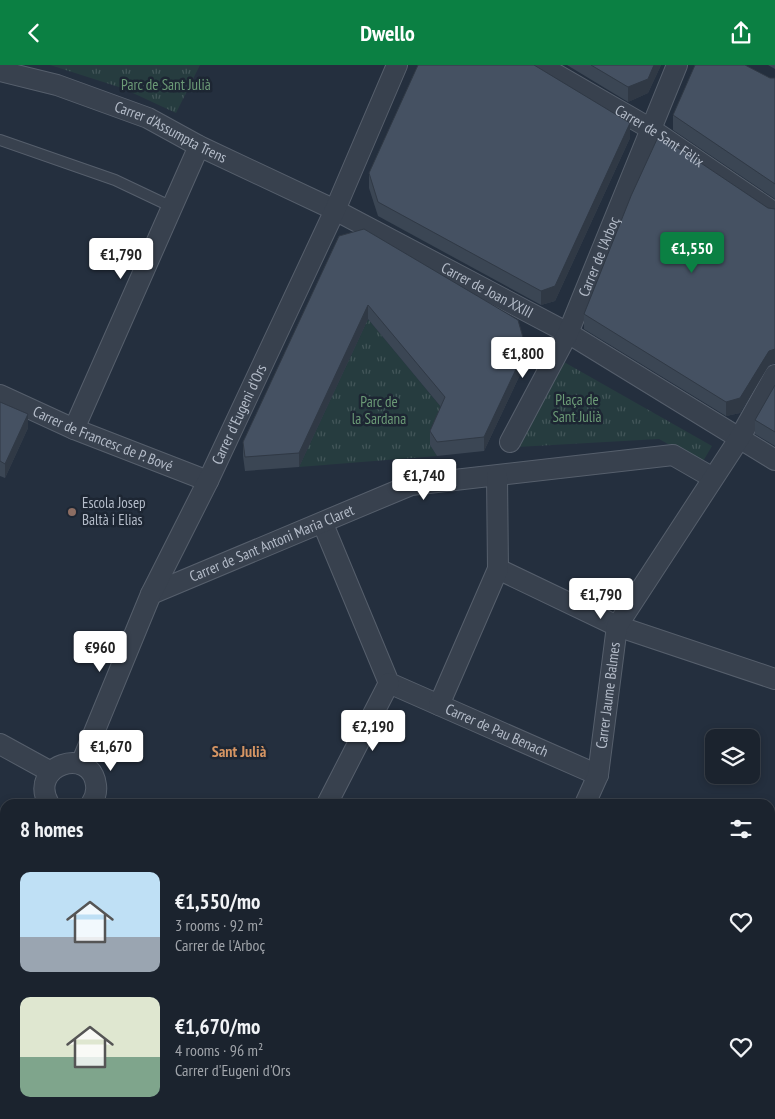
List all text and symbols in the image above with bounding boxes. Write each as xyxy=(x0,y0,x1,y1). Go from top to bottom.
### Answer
icon: back xyxy=(20,19,48,47)
text: Dwello xyxy=(360,19,415,47)
icon: share xyxy=(727,19,755,47)
park label: Parc de Sant Julià xyxy=(121,75,211,94)
street label: Carrer d'Assumpta Trens xyxy=(112,97,230,167)
street label: Carrer de Sant Fèlix xyxy=(612,100,708,171)
street label: Carrer de l'Arboç xyxy=(574,213,624,299)
pin: €1,550 xyxy=(651,231,733,274)
pin: €1,790 xyxy=(80,237,162,280)
text: €1,550 xyxy=(671,238,713,258)
text: €1,790 xyxy=(100,244,142,264)
street label: Carrer de Joan XXIII xyxy=(438,258,536,322)
pin: €1,800 xyxy=(482,337,564,379)
text: €1,800 xyxy=(502,343,544,363)
street label: Carrer d'Eugeni d'Ors xyxy=(207,361,270,467)
park label: Plaça de Sant Julià xyxy=(552,390,602,426)
park label: Parc de la Sardana xyxy=(352,392,406,428)
street label: Carrer de Francesc de P. Bové xyxy=(30,401,176,475)
pin: €1,740 xyxy=(383,459,465,501)
text: €1,740 xyxy=(403,465,445,485)
place label: Escola Josep Baltà i Elias xyxy=(82,493,146,529)
street label: Carrer de Sant Antoni Maria Claret xyxy=(187,500,357,586)
marker: Escola Josep Baltà i Elias xyxy=(66,506,78,518)
pin: €1,790 xyxy=(560,577,642,620)
text: €1,790 xyxy=(580,584,622,604)
pin: €960 xyxy=(70,631,130,673)
text: €960 xyxy=(85,637,115,657)
street label: Carrer Jaume Balmes xyxy=(591,641,624,750)
street label: Carrer de Pau Benach xyxy=(443,699,551,761)
pin: €2,190 xyxy=(332,709,414,752)
text: €2,190 xyxy=(352,716,394,736)
pin: €1,670 xyxy=(70,729,152,772)
map controls xyxy=(705,729,760,784)
button: layers xyxy=(705,729,760,784)
text: €1,670 xyxy=(90,736,132,756)
district label: Sant Julià xyxy=(212,741,267,761)
icon: filters xyxy=(727,815,755,843)
text: 8 homes xyxy=(20,816,83,843)
text: €1,550/mo xyxy=(175,888,260,915)
icon: home xyxy=(60,892,120,952)
icon: heart xyxy=(727,908,755,936)
text: 3 rooms · 92 m² xyxy=(175,915,263,935)
text: Carrer de l'Arboç xyxy=(175,935,265,955)
text: €1,670/mo xyxy=(175,1013,260,1040)
icon: home xyxy=(60,1017,120,1077)
icon: heart xyxy=(727,1033,755,1061)
text: 4 rooms · 96 m² xyxy=(175,1040,263,1060)
text: Carrer d'Eugeni d'Ors xyxy=(175,1060,291,1080)

